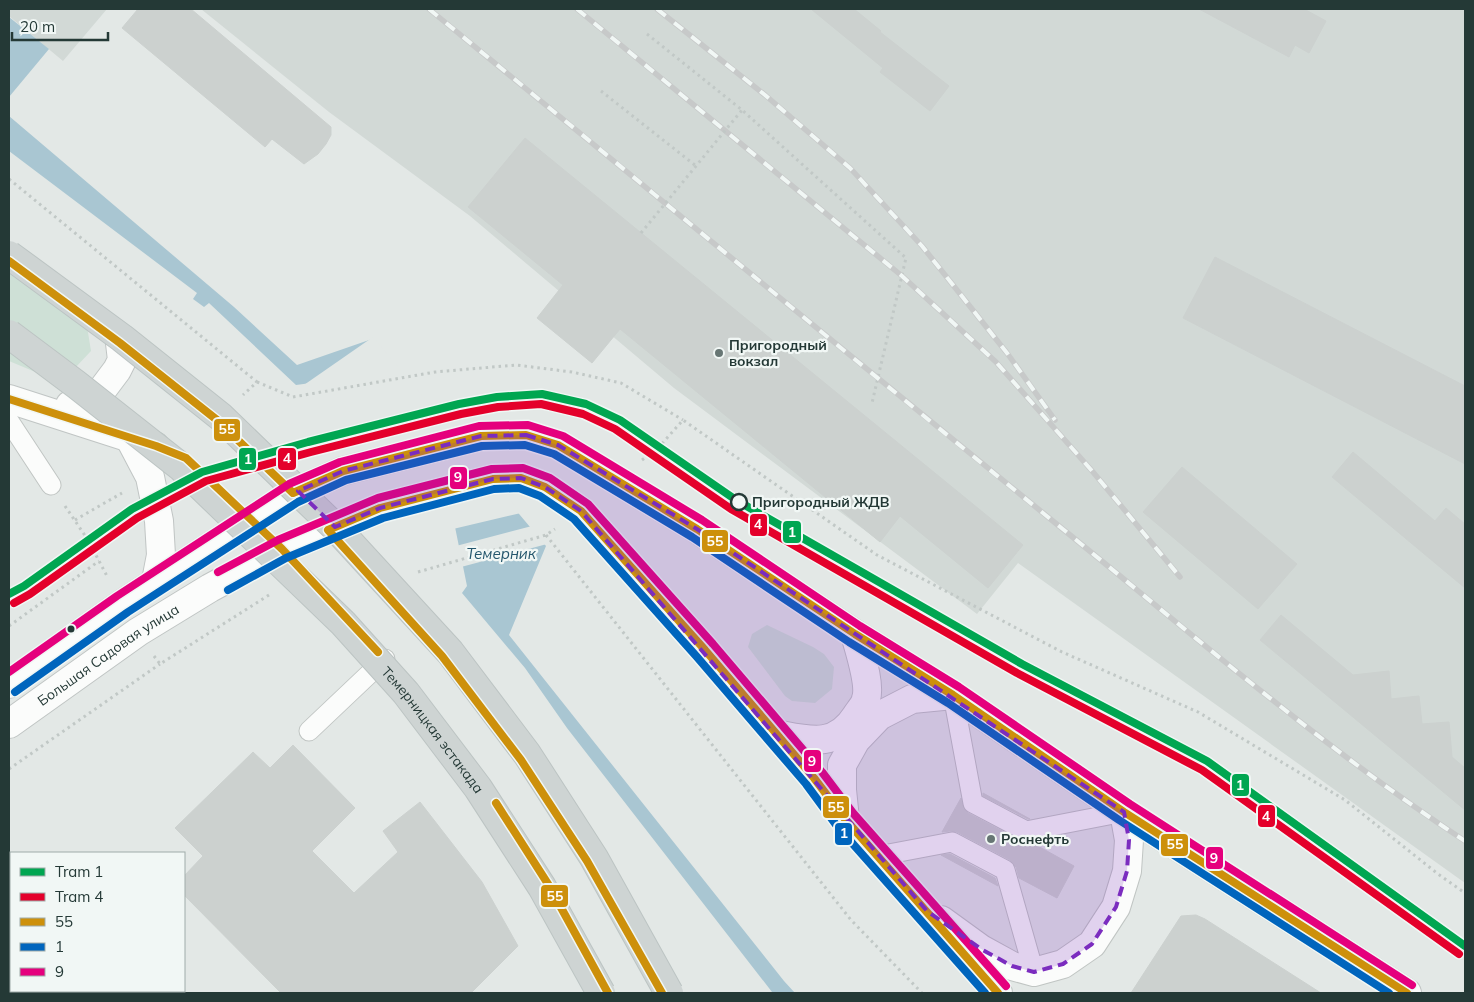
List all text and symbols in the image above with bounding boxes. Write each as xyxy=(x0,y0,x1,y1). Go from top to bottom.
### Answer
scale bar xyxy=(12,10,109,42)
text: 20 m xyxy=(20,17,55,36)
place label: Пригородный вокзал xyxy=(729,336,827,370)
marker: Пригородный вокзал xyxy=(713,347,725,359)
line badge: 55 xyxy=(213,418,241,442)
text: 55 xyxy=(219,420,235,438)
line badge: 1 xyxy=(238,447,257,471)
line badge: 4 xyxy=(277,447,297,471)
text: 4 xyxy=(283,449,292,467)
text: 1 xyxy=(244,450,252,468)
line badge: 9 xyxy=(449,466,468,490)
text: 9 xyxy=(454,468,462,486)
marker: Пригородный ЖДВ xyxy=(730,493,748,511)
place label: Пригородный ЖДВ xyxy=(752,493,890,511)
line badge: 4 xyxy=(749,513,768,537)
text: 4 xyxy=(754,515,763,533)
line badge: 1 xyxy=(782,520,802,544)
text: 1 xyxy=(788,523,796,541)
line badge: 55 xyxy=(701,529,729,553)
text: 55 xyxy=(707,532,723,550)
water label: Темерник xyxy=(466,544,537,563)
street label: Большая Садовая улица xyxy=(34,600,182,710)
unlabelled marker xyxy=(66,624,76,634)
street label: Темерницкая эстакада xyxy=(378,663,488,797)
line badge: 9 xyxy=(803,749,822,773)
text: 9 xyxy=(808,752,816,770)
line badge: 1 xyxy=(1231,773,1250,797)
text: 1 xyxy=(1236,776,1244,794)
line badge: 55 xyxy=(822,795,850,819)
text: 55 xyxy=(828,798,844,816)
line badge: 4 xyxy=(1257,804,1276,828)
text: 4 xyxy=(1262,807,1271,825)
line badge: 1 xyxy=(834,822,853,846)
text: 1 xyxy=(840,824,848,842)
place label: Роснефть xyxy=(1001,830,1069,848)
marker: Роснефть xyxy=(985,833,997,845)
line badge: 55 xyxy=(1160,833,1189,857)
text: 55 xyxy=(1167,835,1183,853)
line badge: 9 xyxy=(1205,846,1224,870)
text: 9 xyxy=(1210,849,1218,867)
legend xyxy=(10,852,185,992)
text: Tram 1 xyxy=(55,862,103,881)
line badge: 55 xyxy=(540,884,569,908)
text: Tram 4 xyxy=(55,887,103,906)
text: 55 xyxy=(547,887,563,905)
text: 55 xyxy=(55,912,73,931)
text: 1 xyxy=(55,937,64,956)
text: 9 xyxy=(55,962,64,981)

